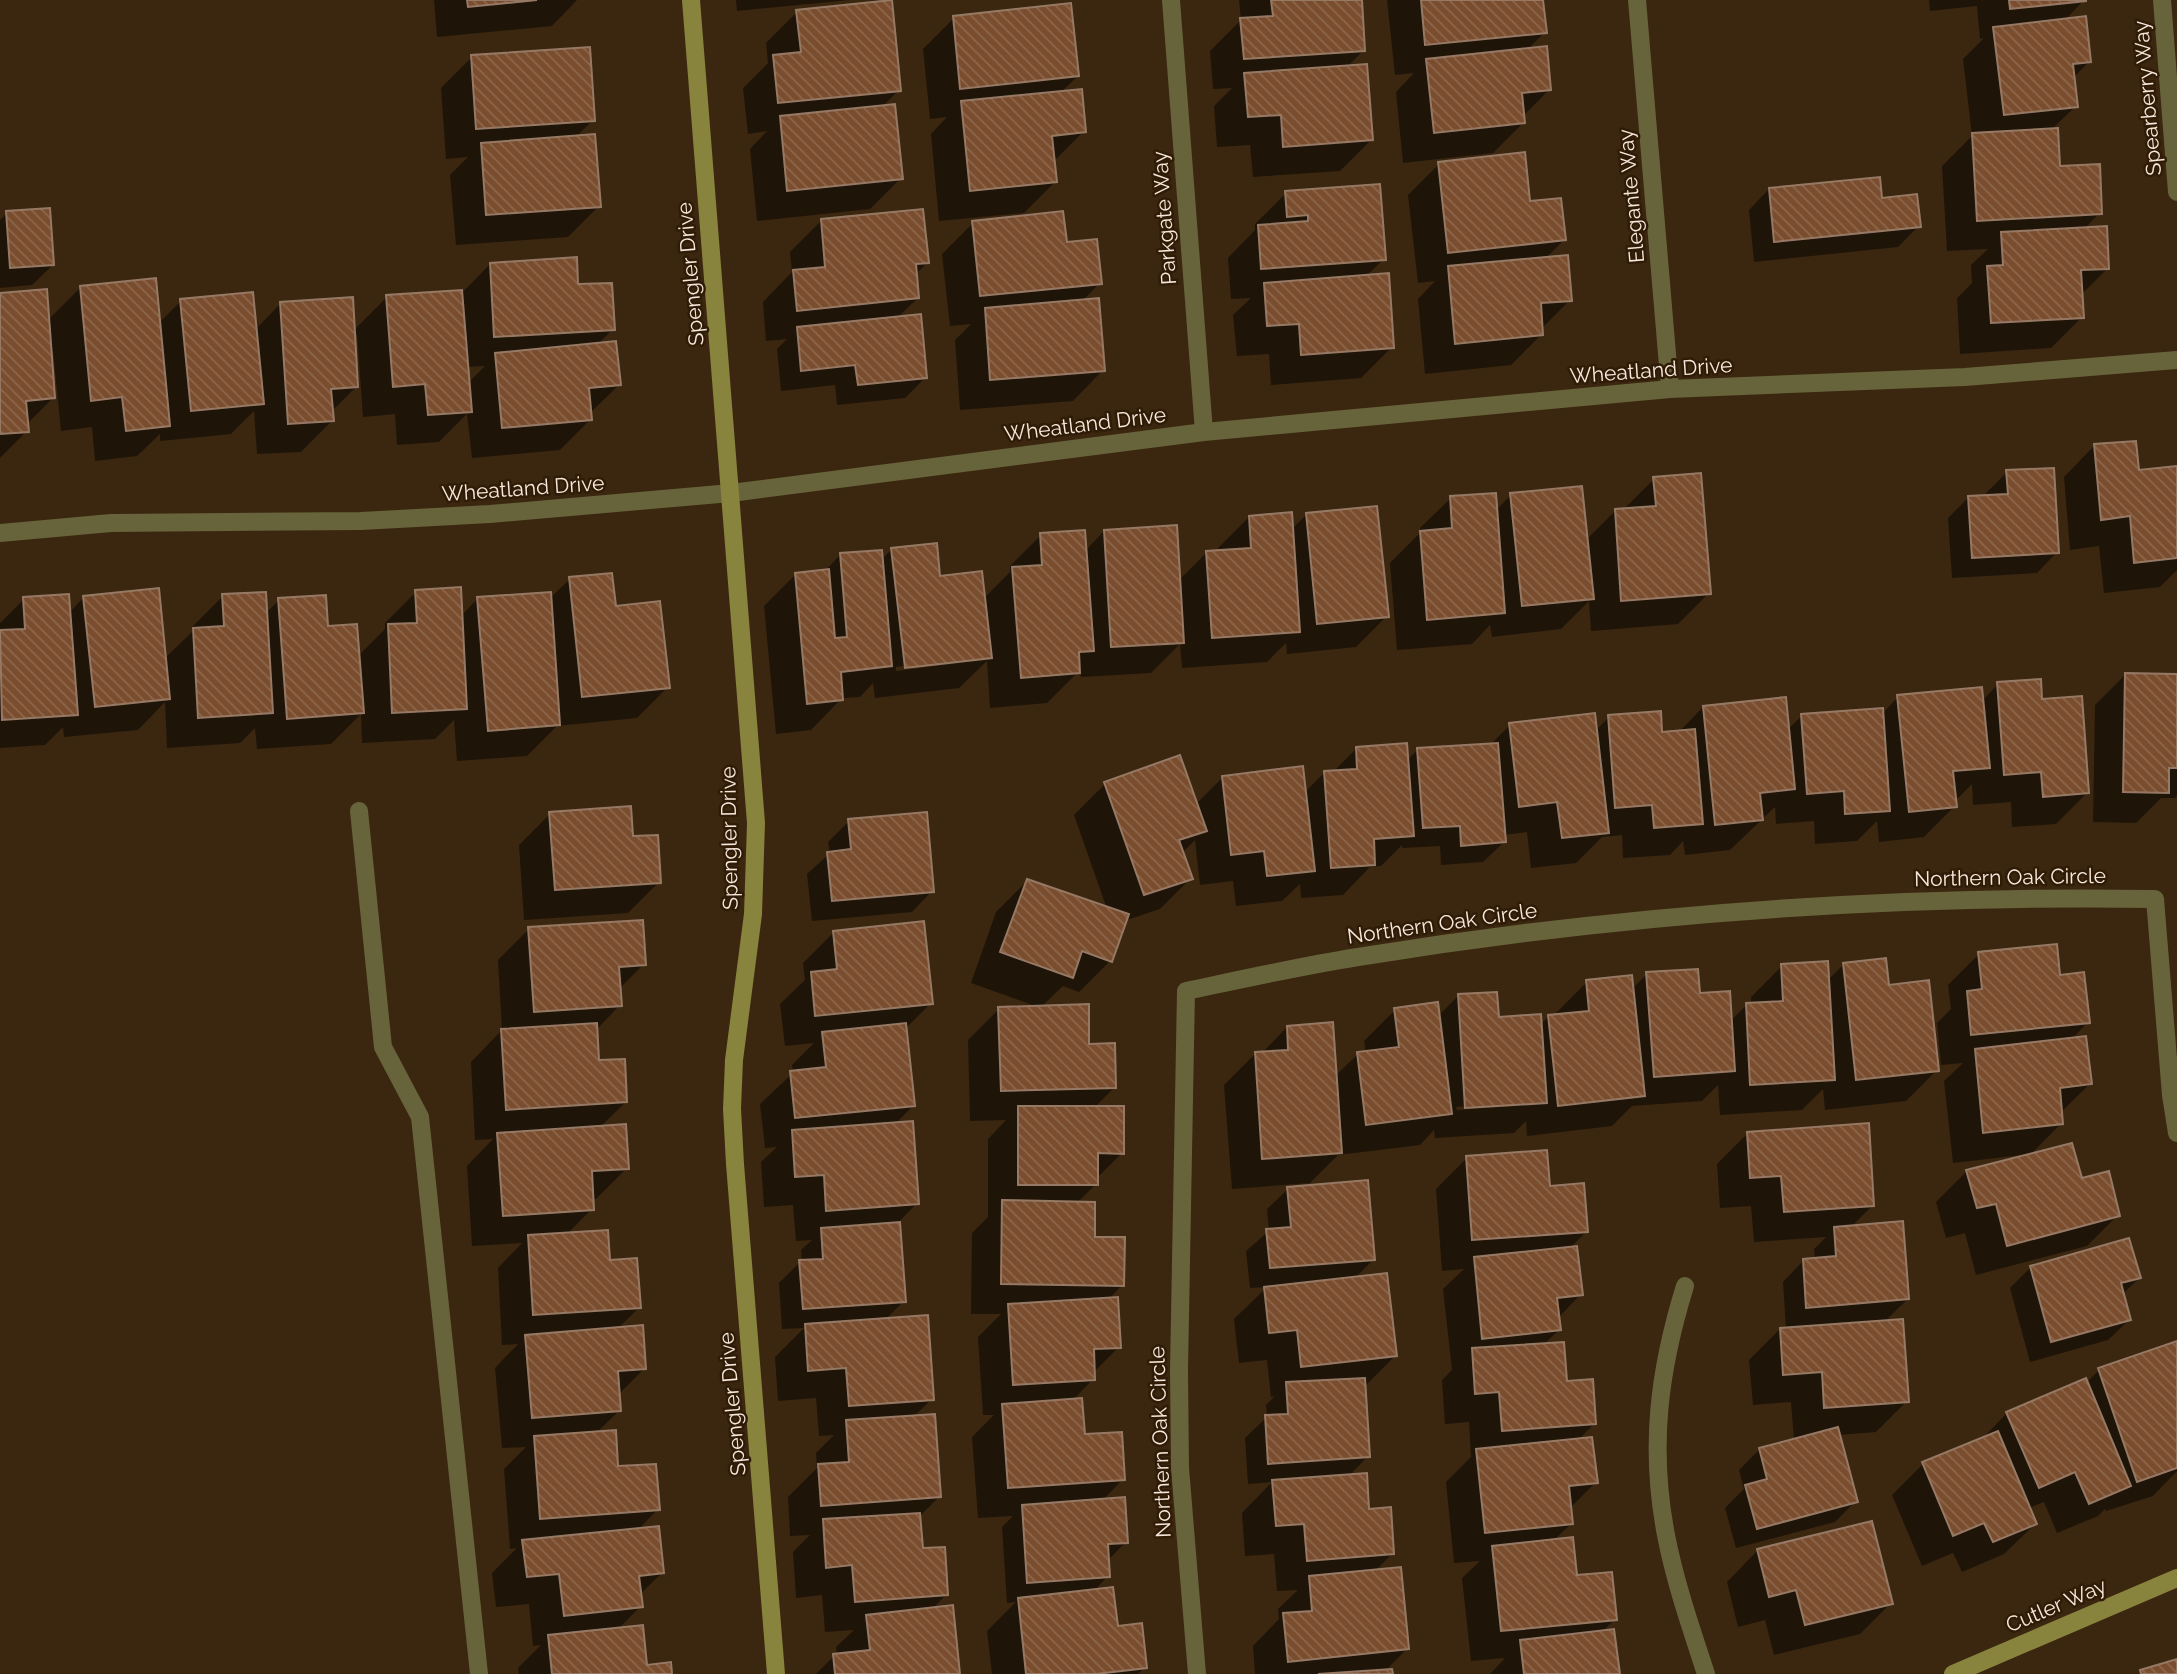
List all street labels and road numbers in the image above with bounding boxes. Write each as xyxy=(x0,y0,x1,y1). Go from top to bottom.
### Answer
street label: Spearberry Way xyxy=(2128,19,2166,177)
street label: Elegante Way xyxy=(1613,128,1649,264)
street label: Parkgate Way xyxy=(1147,150,1181,286)
street label: Spengler Drive xyxy=(671,201,709,347)
street label: Wheatland Drive xyxy=(1569,352,1733,388)
street label: Wheatland Drive xyxy=(1003,402,1167,446)
street label: Wheatland Drive xyxy=(441,470,605,506)
street label: Spengler Drive xyxy=(715,766,743,910)
street label: Northern Oak Circle xyxy=(1914,863,2106,891)
street label: Northern Oak Circle xyxy=(1345,897,1539,949)
street label: Spengler Drive xyxy=(713,1331,751,1477)
street label: Northern Oak Circle xyxy=(1144,1346,1176,1538)
street label: Cutler Way xyxy=(2002,1573,2110,1637)

